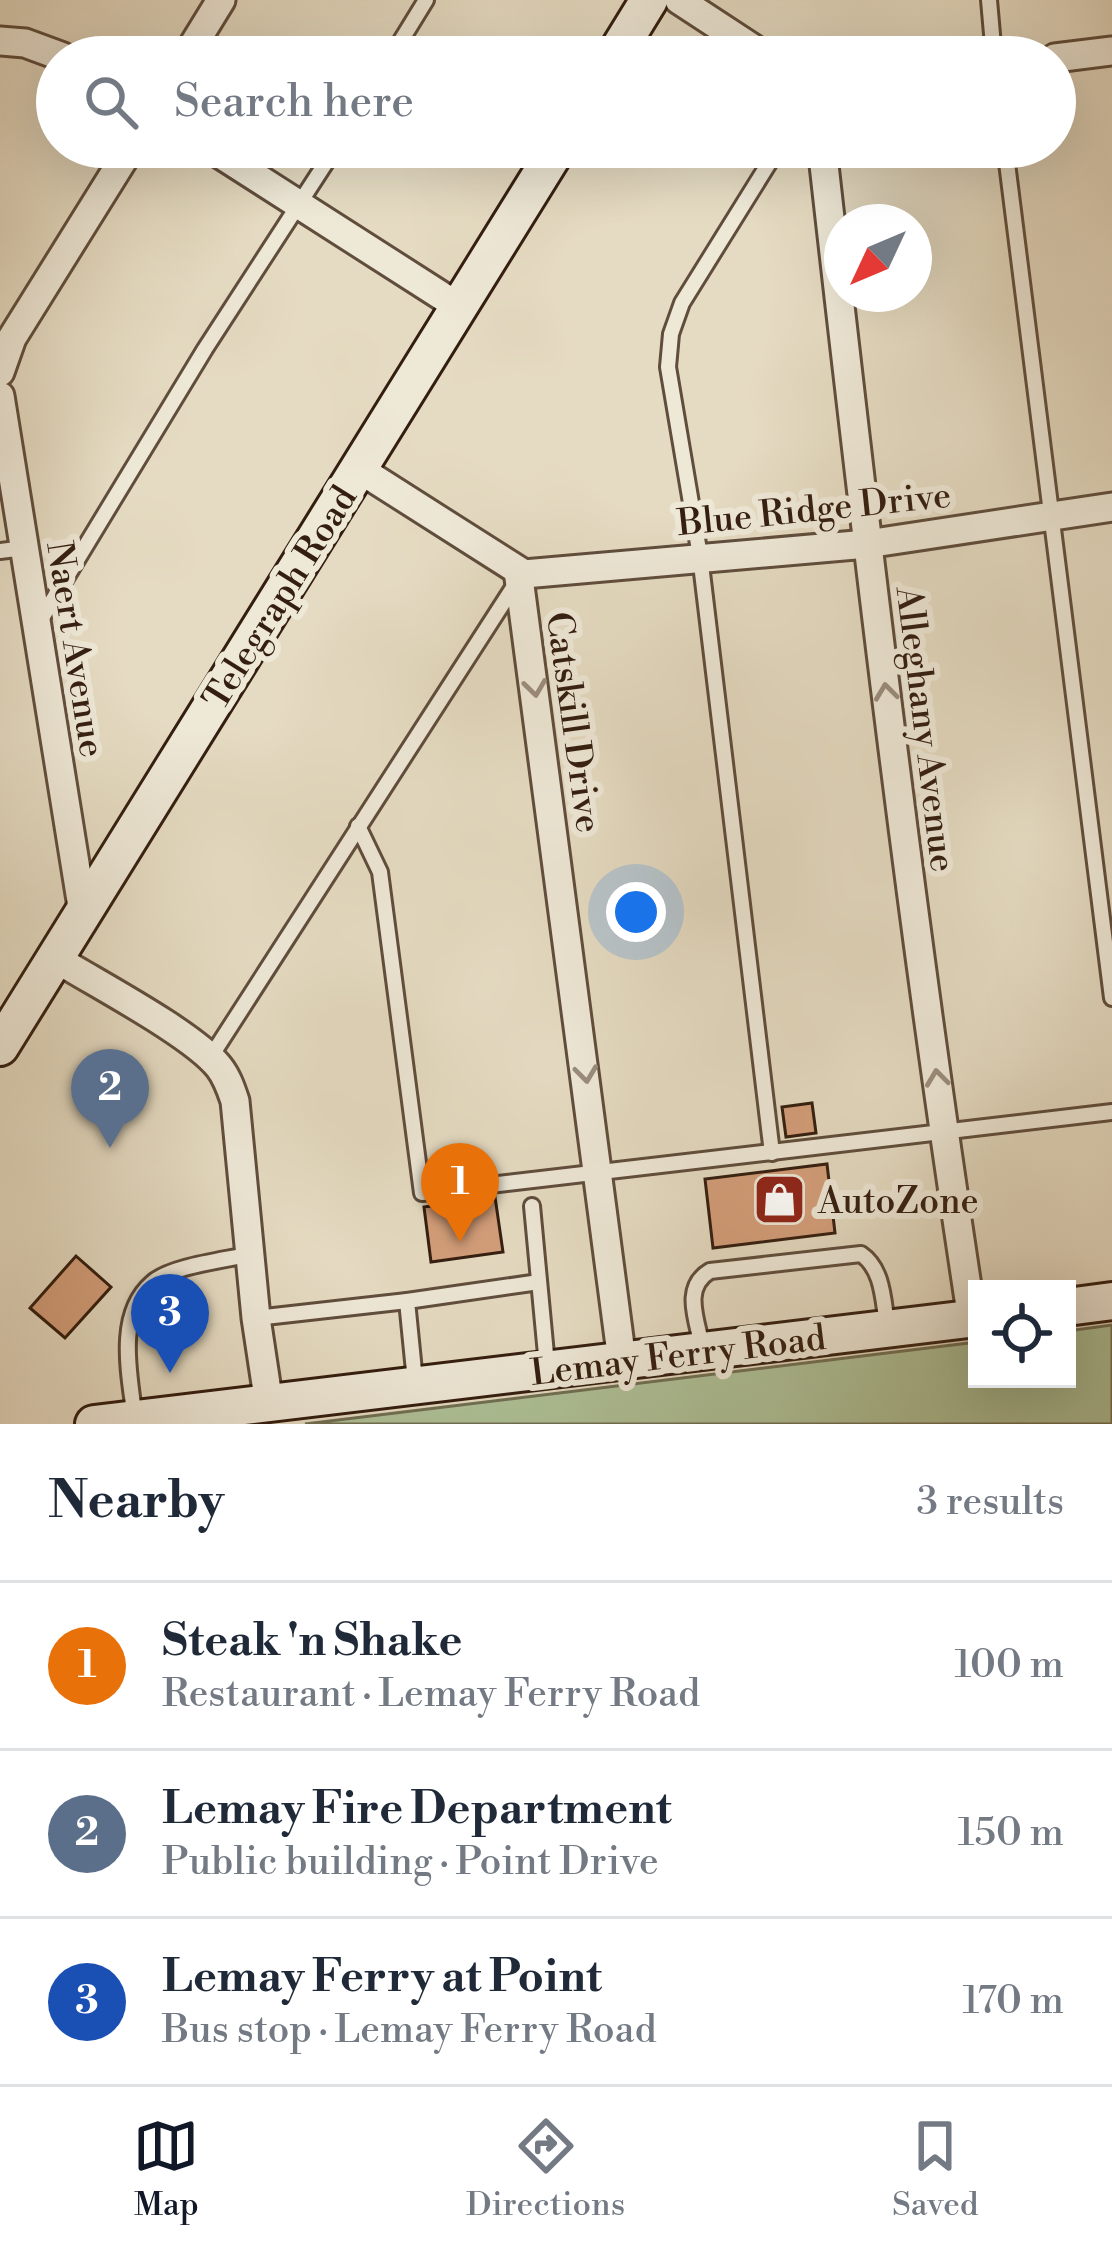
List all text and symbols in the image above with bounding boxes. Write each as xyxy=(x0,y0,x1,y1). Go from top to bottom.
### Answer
search box xyxy=(36,36,1076,168)
icon: search xyxy=(78,69,144,135)
text: Search here xyxy=(174,74,414,131)
north arrow xyxy=(824,204,932,312)
street label: Blue Ridge Drive xyxy=(674,474,953,547)
street label: Telegraph Road xyxy=(194,478,368,719)
street label: Naert Avenue xyxy=(35,538,114,761)
street label: Alleghany Avenue xyxy=(885,583,964,875)
street label: Catskill Drive xyxy=(535,609,610,836)
one-way arrow xyxy=(521,678,547,698)
one-way arrow xyxy=(874,682,900,702)
your location xyxy=(606,882,666,942)
pin: 2 xyxy=(71,1049,149,1148)
one-way arrow xyxy=(572,1065,598,1084)
one-way arrow xyxy=(924,1069,950,1088)
pin: 1 xyxy=(421,1143,499,1242)
shop icon: AutoZone xyxy=(751,1172,807,1228)
place label: AutoZone xyxy=(817,1180,979,1225)
pin: 3 xyxy=(131,1274,209,1373)
map controls xyxy=(968,1280,1076,1388)
button: locate xyxy=(968,1280,1076,1388)
street label: Lemay Ferry Road xyxy=(528,1316,829,1397)
text: Nearby xyxy=(48,1470,224,1534)
text: 3 results xyxy=(916,1478,1064,1527)
text: Steak 'n Shake xyxy=(162,1613,462,1670)
text: 1 xyxy=(78,1641,96,1690)
text: 100 m xyxy=(955,1641,1064,1690)
text: Restaurant · Lemay Ferry Road xyxy=(162,1670,700,1719)
text: Lemay Fire Department xyxy=(162,1781,672,1838)
text: 2 xyxy=(75,1809,99,1858)
text: 150 m xyxy=(958,1809,1064,1858)
text: Public building · Point Drive xyxy=(162,1838,659,1887)
text: Lemay Ferry at Point xyxy=(162,1949,602,2006)
text: 3 xyxy=(75,1977,99,2026)
text: 170 m xyxy=(962,1977,1064,2026)
text: Bus stop · Lemay Ferry Road xyxy=(162,2006,657,2055)
tab: Map xyxy=(133,2113,199,2226)
tab: Directions xyxy=(466,2113,625,2226)
tab: Saved xyxy=(892,2113,979,2226)

